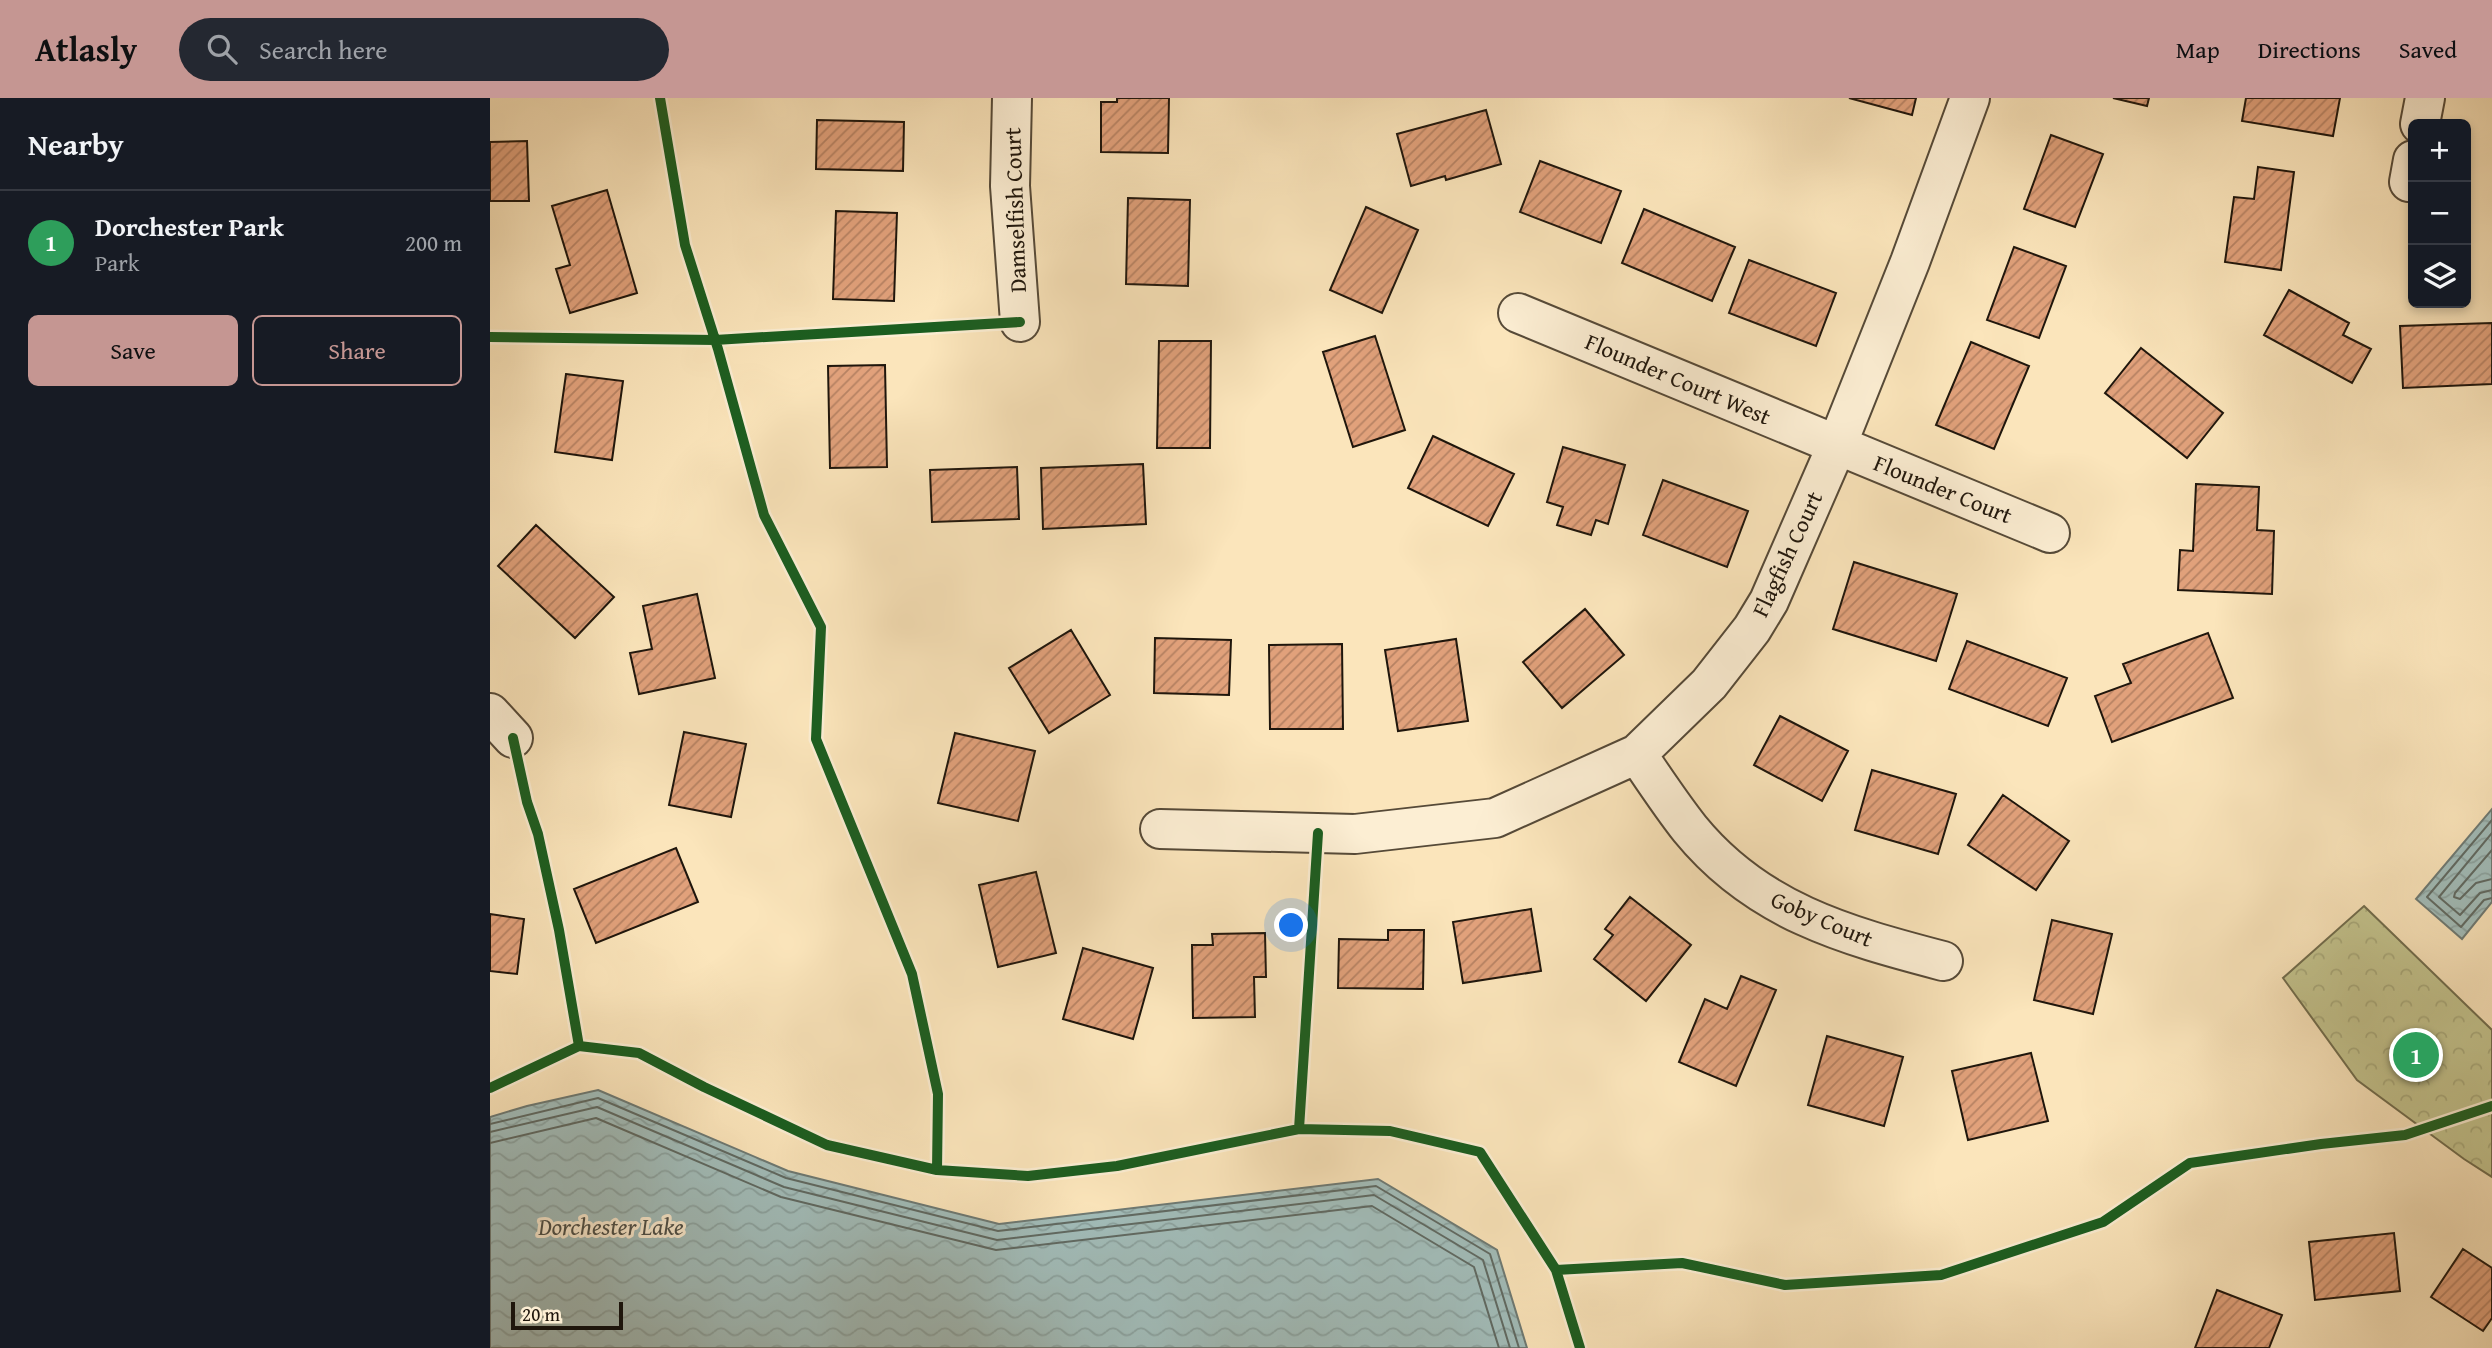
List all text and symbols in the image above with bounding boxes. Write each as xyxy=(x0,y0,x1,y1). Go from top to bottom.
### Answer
search box xyxy=(179,18,669,81)
text: Atlasly xyxy=(35,25,137,73)
icon: search xyxy=(203,30,241,68)
text: Search here xyxy=(259,30,387,69)
text: Map xyxy=(2176,32,2220,67)
text: Directions xyxy=(2258,32,2361,67)
text: Saved xyxy=(2399,32,2457,67)
map controls xyxy=(2408,119,2471,308)
button: + xyxy=(2408,119,2471,182)
text: Nearby xyxy=(28,122,124,166)
street label: Damselfish Court xyxy=(995,127,1034,293)
button: − xyxy=(2408,182,2471,245)
text: Dorchester Park xyxy=(95,207,284,246)
text: 1 xyxy=(45,226,57,259)
text: 200 m xyxy=(405,226,462,259)
button: layers xyxy=(2408,245,2471,308)
text: Park xyxy=(95,246,139,279)
button: Save xyxy=(28,315,238,386)
button: Share xyxy=(252,315,462,386)
street label: Flounder Court West xyxy=(1580,325,1776,432)
street label: Flounder Court xyxy=(1869,446,2017,531)
street label: Flagfish Court xyxy=(1743,486,1830,622)
street label: Goby Court xyxy=(1766,882,1878,955)
your location xyxy=(1274,908,1308,942)
pin: 1 xyxy=(2393,1029,2439,1081)
water label: Dorchester Lake xyxy=(537,1209,684,1244)
scale bar xyxy=(511,1299,623,1331)
text: 20 m xyxy=(522,1300,560,1328)

